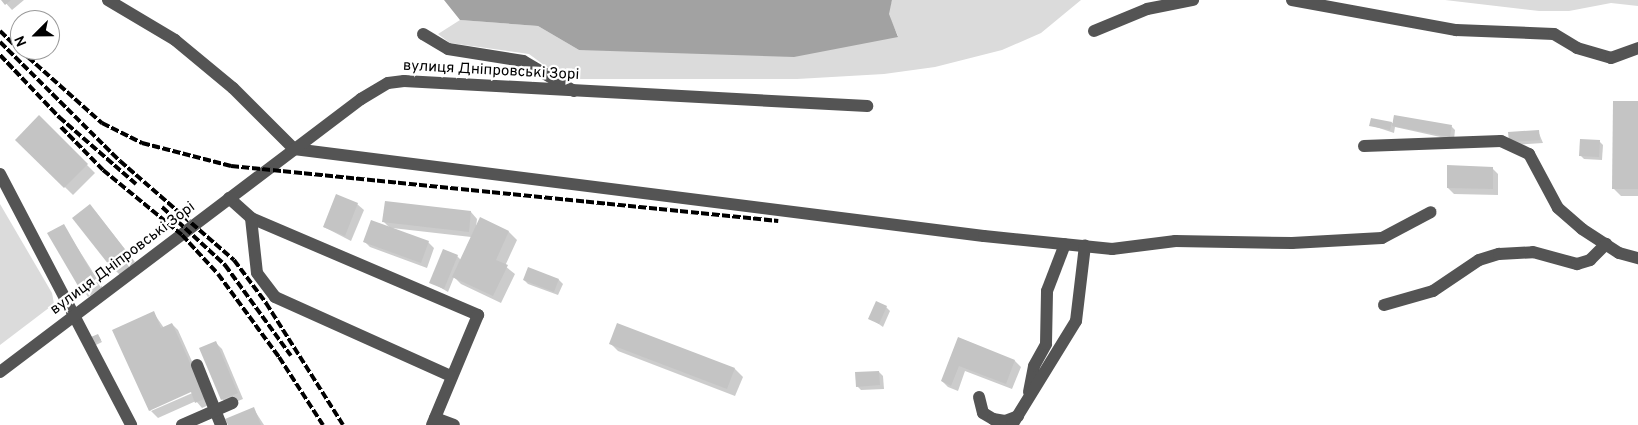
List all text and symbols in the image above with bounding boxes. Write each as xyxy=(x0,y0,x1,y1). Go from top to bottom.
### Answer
north arrow xyxy=(10,10,60,60)
text: N xyxy=(12,33,31,49)
street label: вулиця Дніпровські Зорі xyxy=(402,57,580,85)
street label: вулиця Дніпровські Зорі xyxy=(47,199,199,319)

